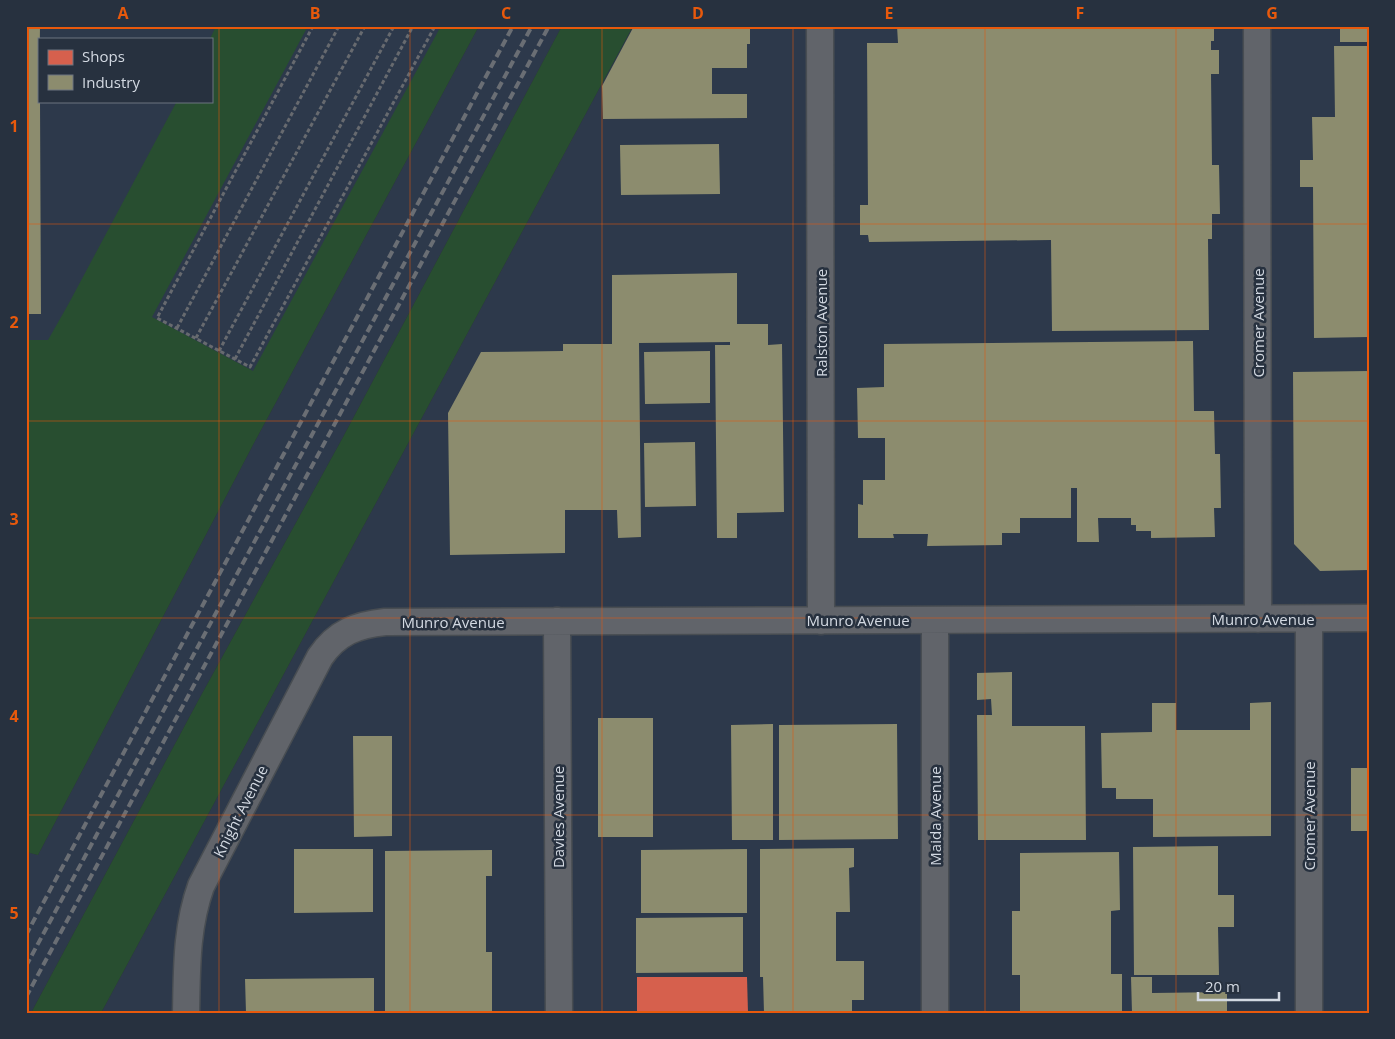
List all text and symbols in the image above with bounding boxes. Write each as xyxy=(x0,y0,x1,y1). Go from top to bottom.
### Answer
text: A xyxy=(117,2,129,24)
text: B xyxy=(310,2,320,24)
text: C xyxy=(501,2,511,24)
text: D xyxy=(692,2,704,24)
text: E xyxy=(885,2,894,24)
text: F xyxy=(1076,2,1084,24)
text: G xyxy=(1266,2,1278,24)
legend xyxy=(38,38,212,102)
text: Shops xyxy=(82,46,125,66)
text: Industry xyxy=(82,72,140,92)
text: 1 xyxy=(9,115,19,137)
street label: Cromer Avenue xyxy=(1248,268,1268,378)
street label: Ralston Avenue xyxy=(811,269,831,377)
text: 2 xyxy=(9,311,19,333)
text: 3 xyxy=(9,508,19,530)
street label: Munro Avenue xyxy=(1211,609,1315,629)
street label: Munro Avenue xyxy=(806,610,910,630)
street label: Munro Avenue xyxy=(401,612,505,632)
text: 4 xyxy=(9,705,19,727)
street label: Knight Avenue xyxy=(208,761,272,861)
street label: Cromer Avenue xyxy=(1299,761,1319,871)
street label: Davies Avenue xyxy=(548,766,568,868)
street label: Maida Avenue xyxy=(925,766,945,866)
text: 5 xyxy=(9,902,19,924)
scale bar xyxy=(1198,969,1279,1001)
text: 20 m xyxy=(1205,976,1240,996)

